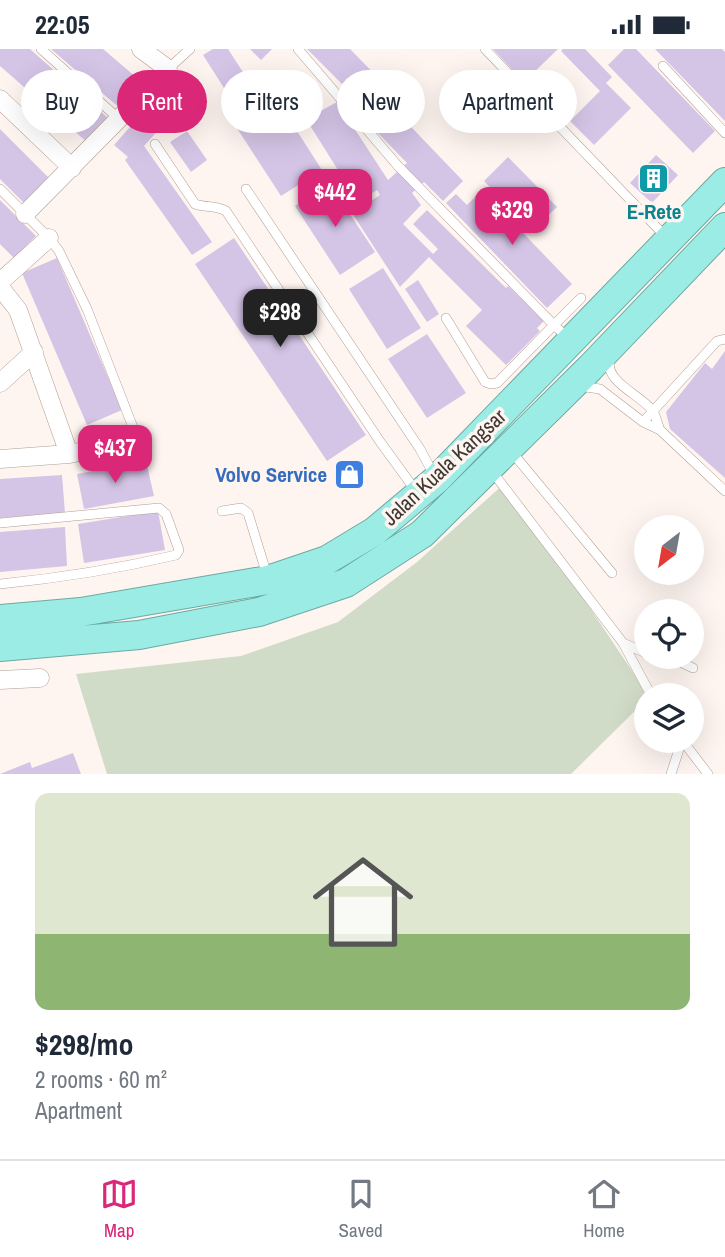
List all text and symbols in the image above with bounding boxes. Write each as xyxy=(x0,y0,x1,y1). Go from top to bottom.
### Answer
text: 22:05 xyxy=(35,7,90,42)
chip: Buy xyxy=(21,70,103,133)
chip: Rent xyxy=(117,70,207,133)
chip: Filters xyxy=(221,70,323,133)
chip: New xyxy=(337,70,425,133)
chip: Apartment xyxy=(439,70,577,133)
building icon: E-Rete xyxy=(637,162,671,196)
pin: $442 xyxy=(294,169,376,229)
text: $442 xyxy=(314,176,356,207)
pin: $329 xyxy=(471,187,553,247)
text: $329 xyxy=(491,194,533,225)
place label: E-Rete xyxy=(627,197,681,226)
pin: $298 xyxy=(239,289,321,349)
text: $298 xyxy=(259,296,301,327)
street label: Jalan Kuala Kangsar xyxy=(376,402,512,532)
pin: $437 xyxy=(74,425,156,485)
text: $437 xyxy=(94,432,136,463)
shop icon: Volvo Service xyxy=(333,457,367,491)
place label: Volvo Service xyxy=(215,460,327,489)
north arrow xyxy=(634,515,704,585)
map controls xyxy=(634,515,704,753)
button: locate xyxy=(634,599,704,669)
button: layers xyxy=(634,683,704,753)
icon: home xyxy=(300,839,426,965)
text: $298/mo xyxy=(35,1024,133,1064)
text: 2 rooms · 60 m² xyxy=(35,1064,167,1095)
text: Apartment xyxy=(35,1095,122,1126)
tab: Map xyxy=(100,1175,138,1243)
tab: Saved xyxy=(339,1175,383,1243)
tab: Home xyxy=(583,1175,625,1243)

